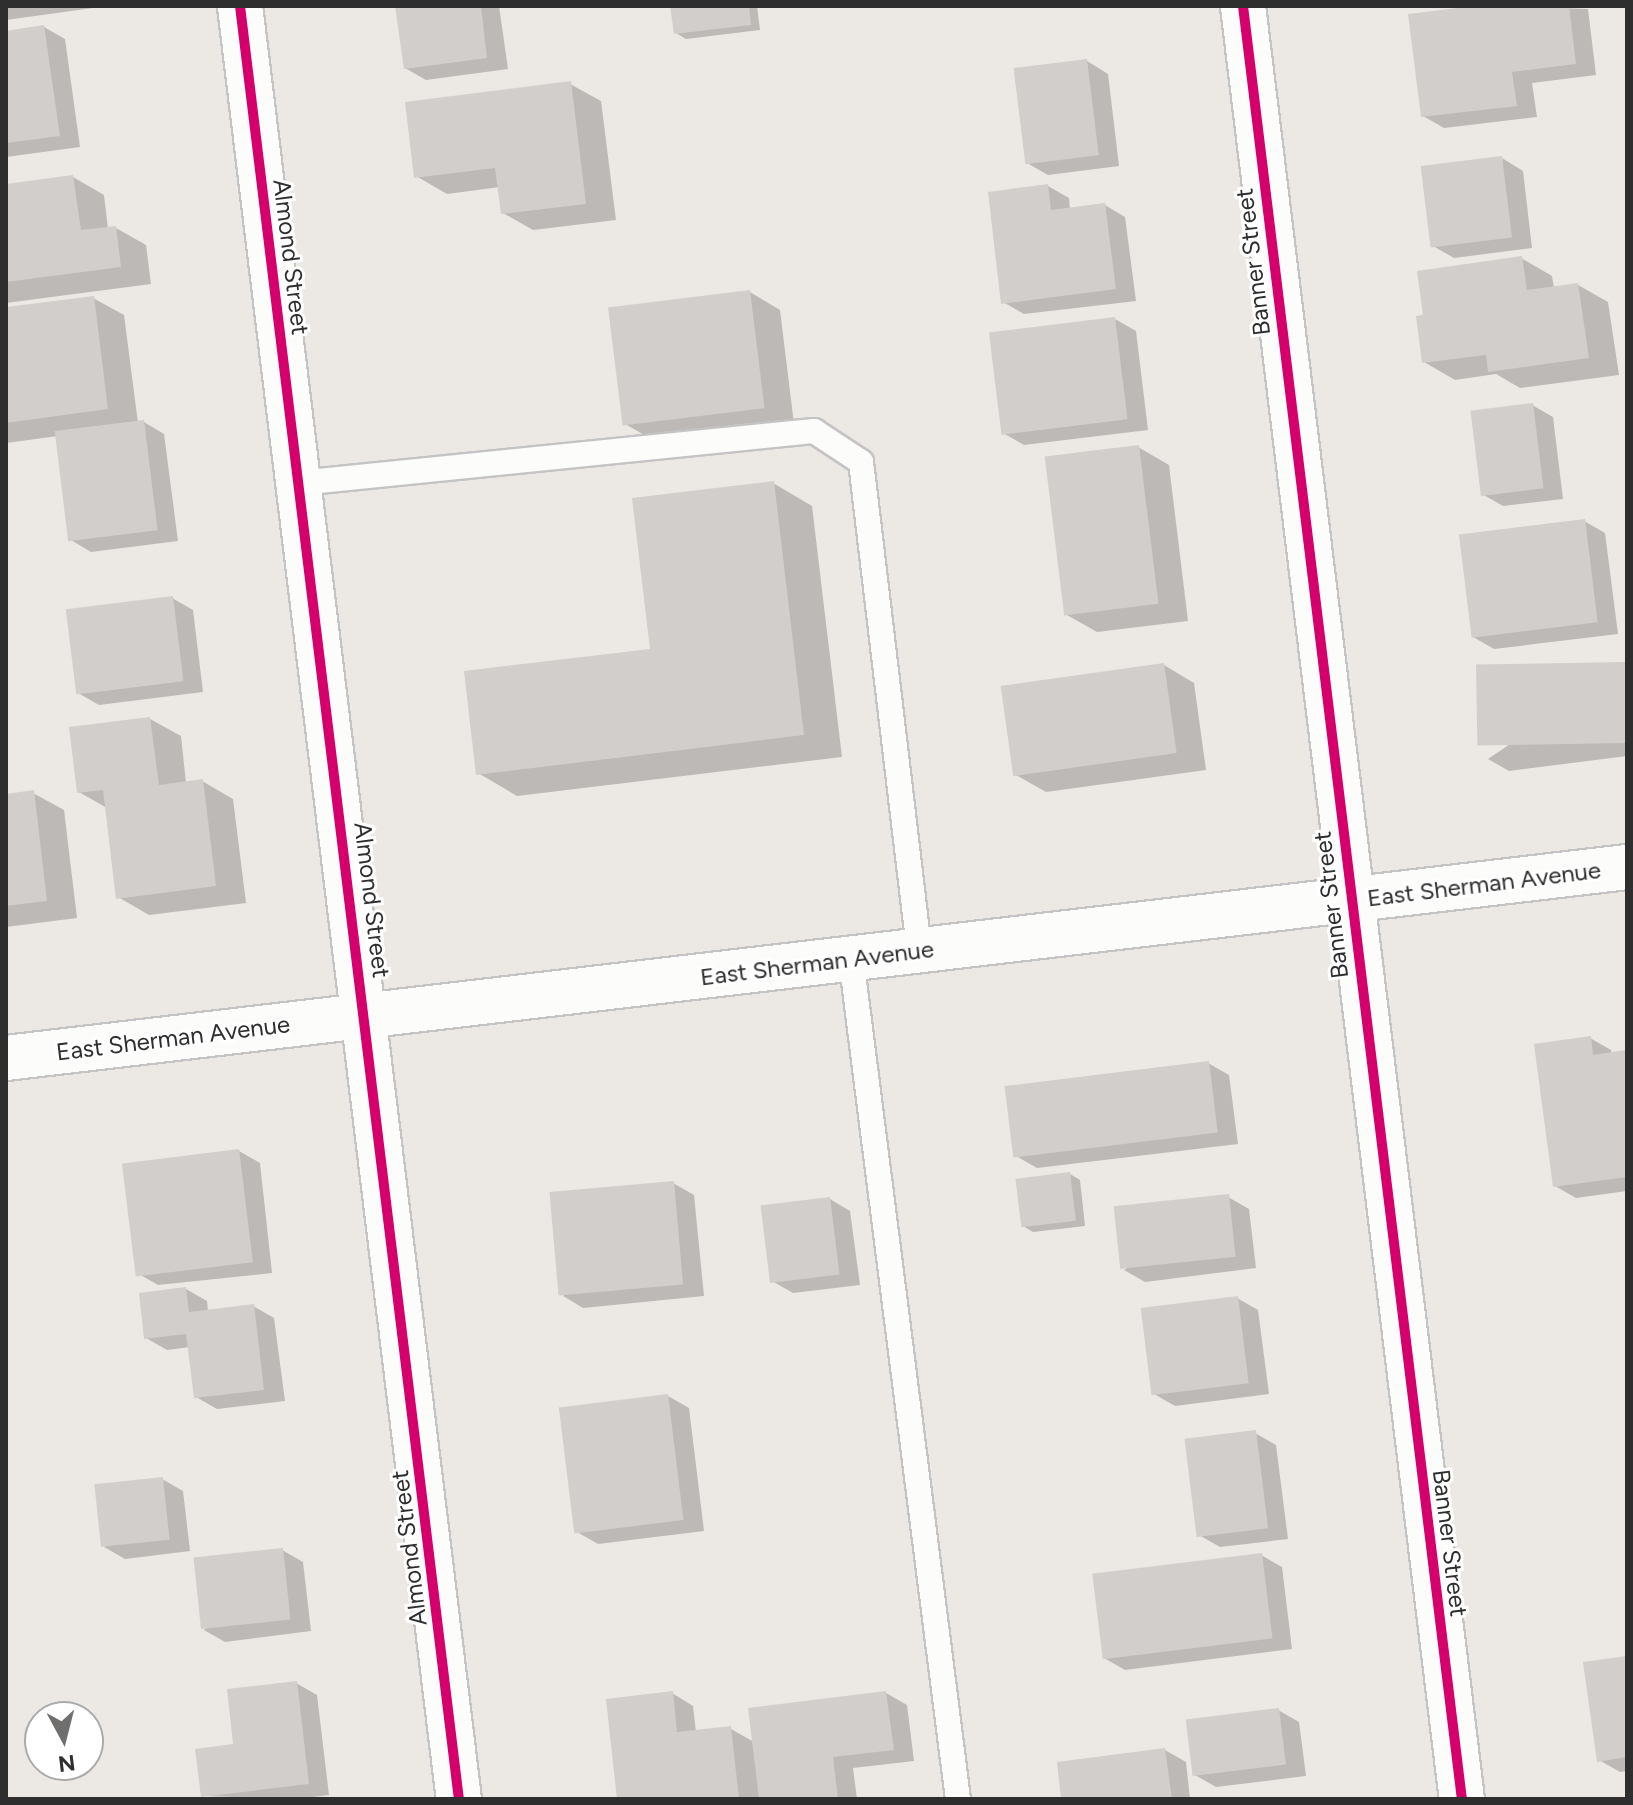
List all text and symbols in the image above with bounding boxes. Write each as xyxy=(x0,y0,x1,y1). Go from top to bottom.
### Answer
street label: Almond Street xyxy=(267,178,315,336)
street label: Banner Street xyxy=(1230,187,1276,337)
street label: Almond Street xyxy=(348,821,396,979)
street label: Banner Street xyxy=(1308,830,1354,980)
street label: East Sherman Avenue xyxy=(1366,855,1602,913)
street label: East Sherman Avenue xyxy=(699,934,935,992)
street label: East Sherman Avenue xyxy=(55,1009,291,1067)
street label: Banner Street xyxy=(1427,1468,1473,1618)
street label: Almond Street xyxy=(385,1469,433,1627)
north arrow xyxy=(24,1701,104,1781)
text: N xyxy=(57,1749,77,1778)

